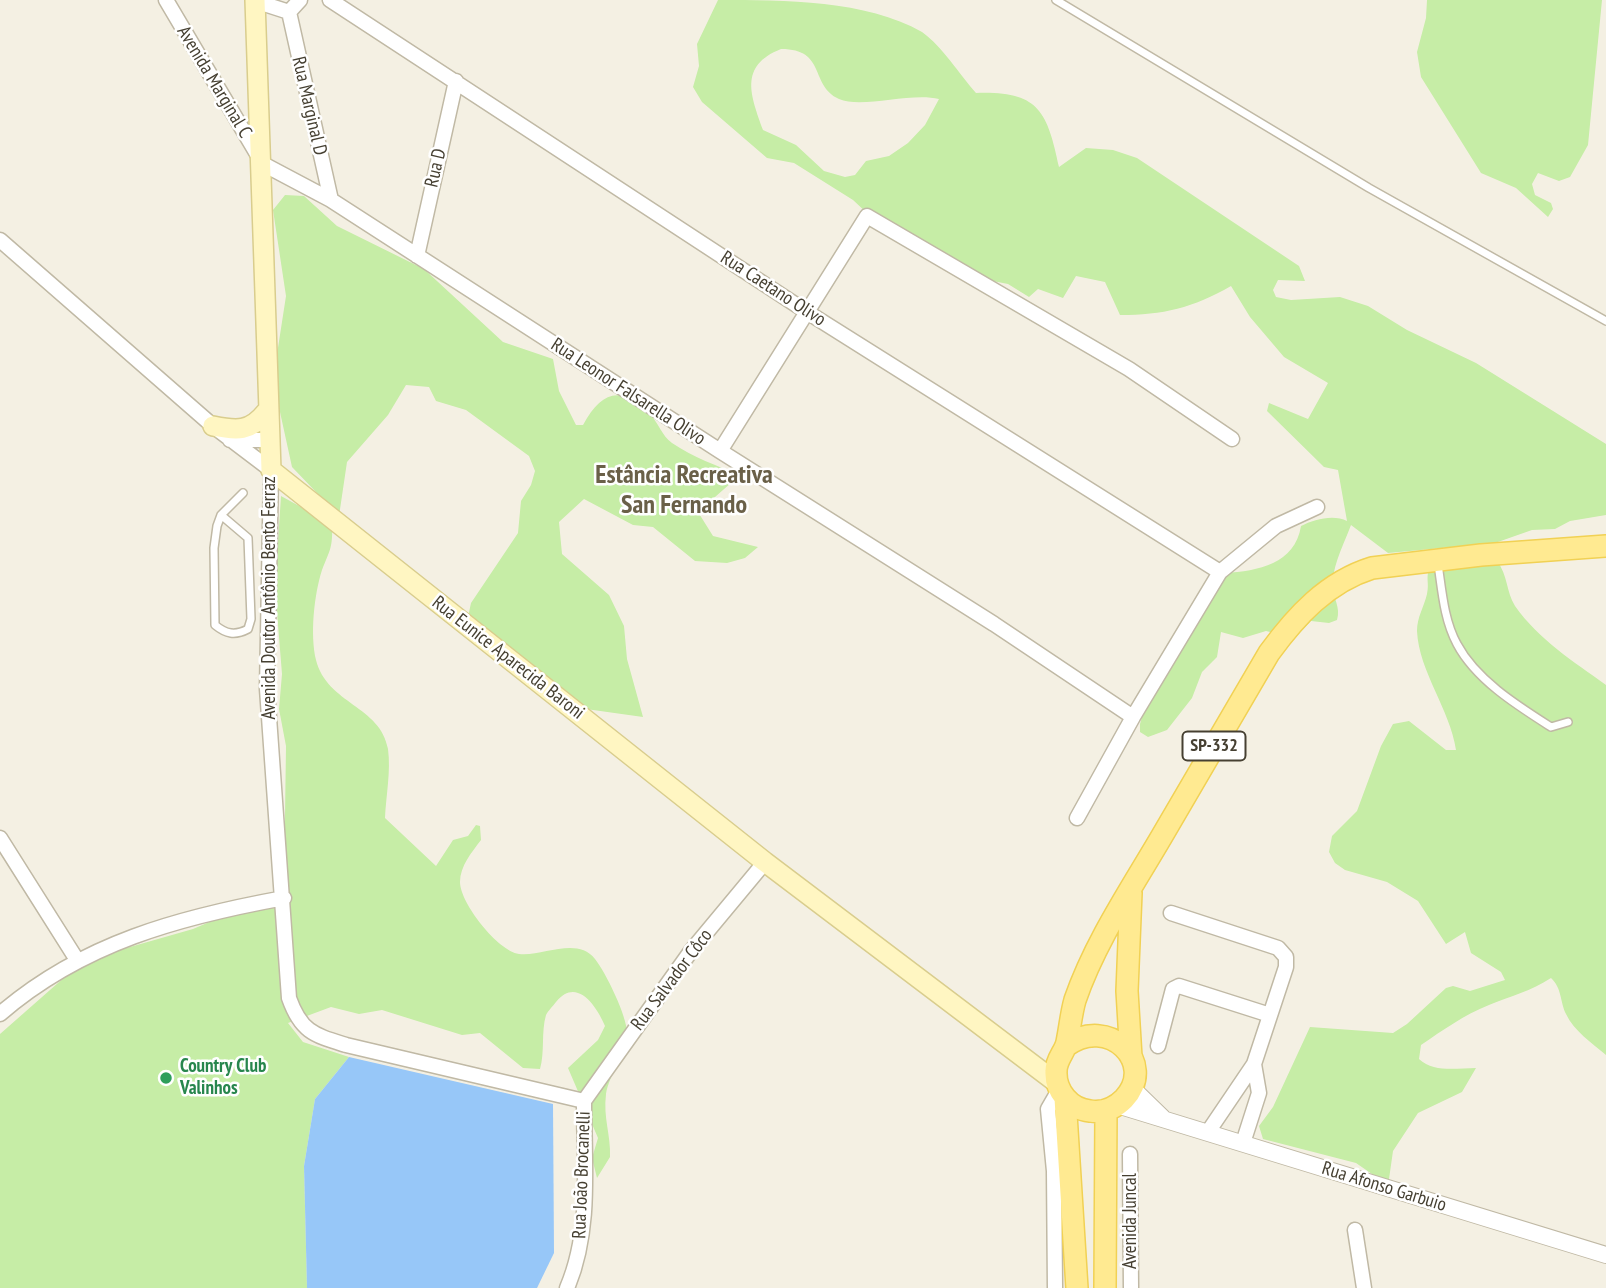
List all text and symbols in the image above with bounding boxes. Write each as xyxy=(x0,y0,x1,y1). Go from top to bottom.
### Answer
street label: Avenida Marginal C xyxy=(172,22,256,142)
street label: Rua Marginal D xyxy=(287,54,331,158)
street label: Rua D xyxy=(421,146,451,190)
street label: Rua Caetano Olivo xyxy=(716,247,830,331)
street label: Rua Leonor Falsarella Olivo xyxy=(546,333,710,451)
district label: Estância Recreativa San Fernando xyxy=(595,460,773,522)
street label: Avenida Doutor Antônio Bento Ferraz xyxy=(259,476,281,720)
street label: Rua Eunice Aparecida Baroni xyxy=(427,591,589,725)
road number: SP-332 xyxy=(1182,732,1246,760)
street label: Rua Salvador Côco xyxy=(627,925,717,1035)
place label: Country Club Valinhos xyxy=(180,1056,266,1100)
marker: Country Club Valinhos xyxy=(158,1070,174,1086)
street label: Rua João Brocanelli xyxy=(568,1111,596,1239)
street label: Rua Afonso Garbuio xyxy=(1319,1157,1449,1217)
street label: Avenida Juncal xyxy=(1120,1173,1142,1269)

